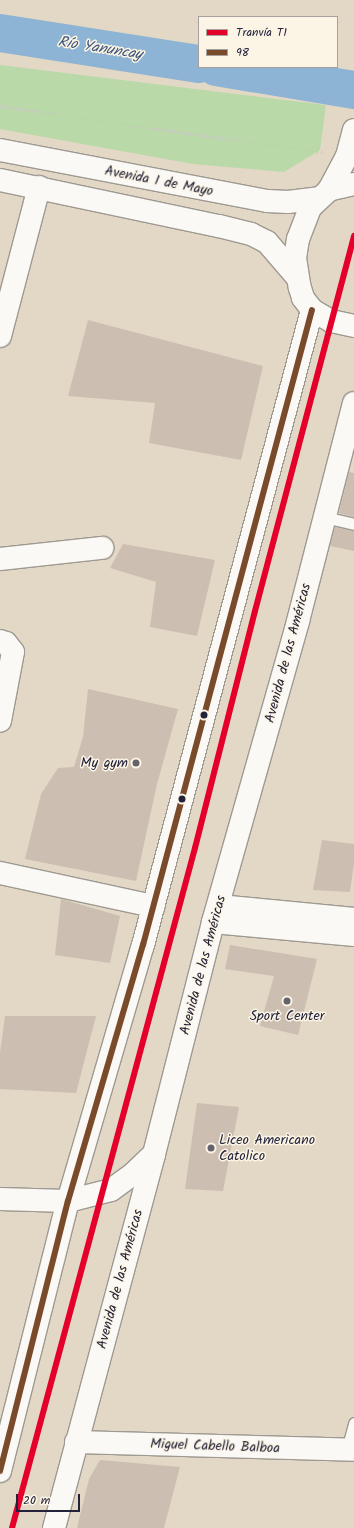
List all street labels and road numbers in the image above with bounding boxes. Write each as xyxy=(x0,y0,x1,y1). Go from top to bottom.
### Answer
street label: Avenida 1 de Mayo xyxy=(103,162,215,200)
street label: Avenida de las Américas xyxy=(261,581,315,725)
street label: Avenida de las Américas xyxy=(176,893,230,1037)
street label: Avenida de las Américas xyxy=(93,1207,147,1351)
street label: Miguel Cabello Balboa xyxy=(150,1435,280,1457)

